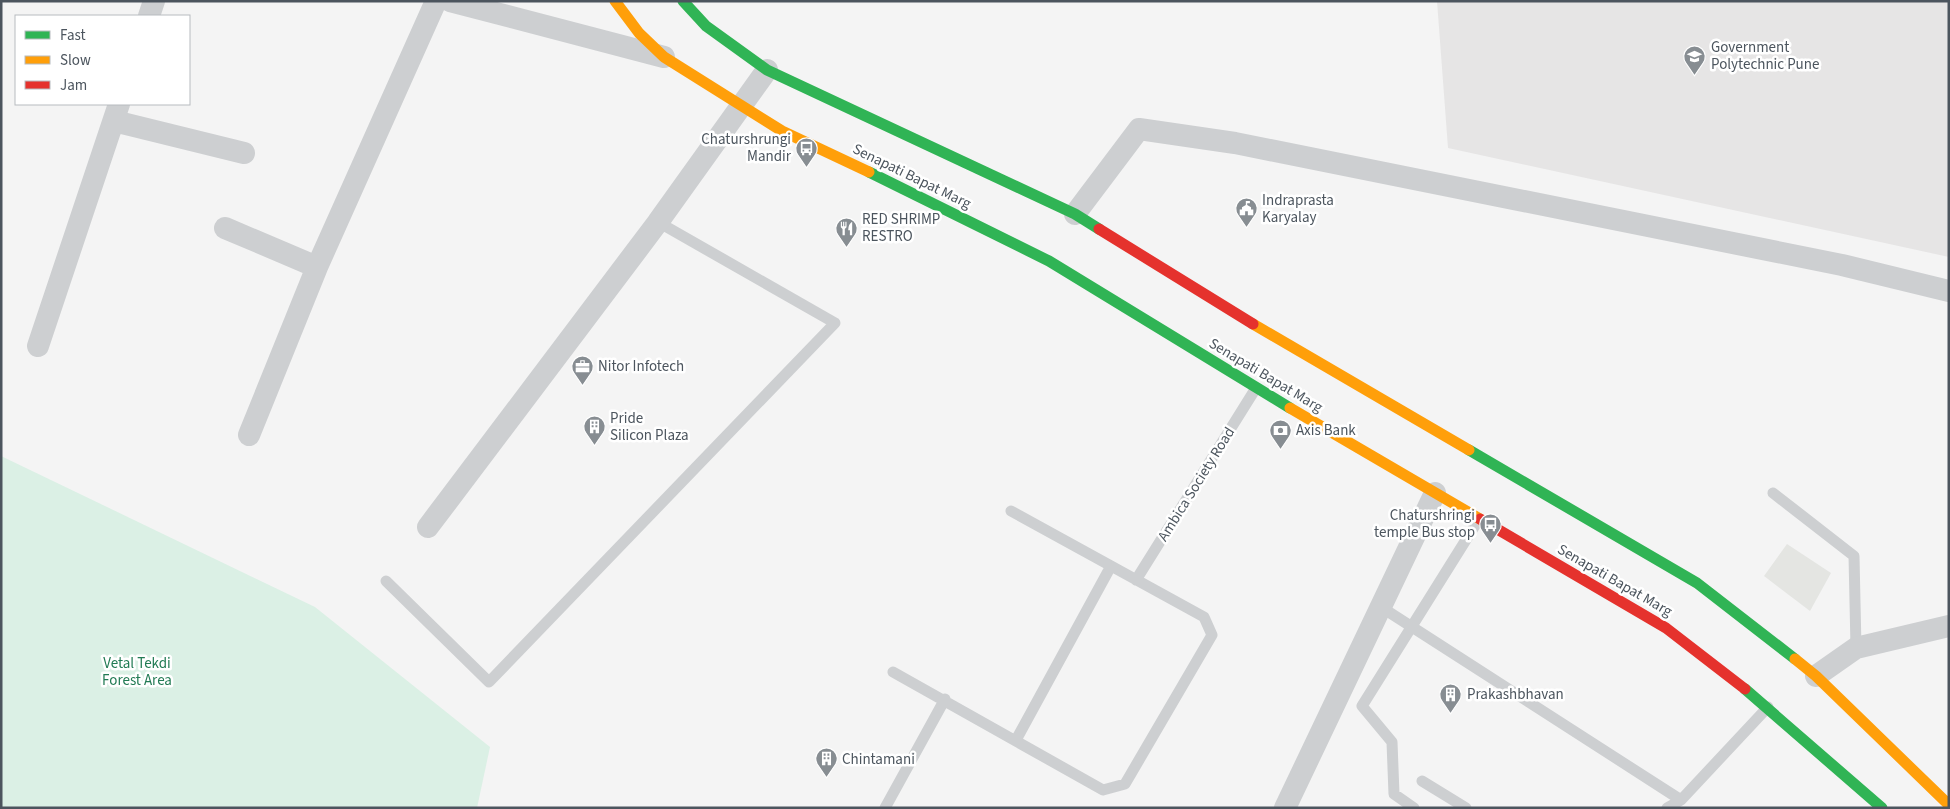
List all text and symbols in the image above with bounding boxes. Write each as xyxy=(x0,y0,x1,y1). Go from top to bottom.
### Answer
legend xyxy=(15,15,190,105)
text: Fast xyxy=(60,25,86,46)
place label: Government Polytechnic Pune xyxy=(1711,37,1819,75)
school or university icon: Government Polytechnic Pune xyxy=(1683,44,1707,75)
text: Slow xyxy=(60,50,91,71)
text: Jam xyxy=(60,75,87,96)
place label: Chaturshrungi Mandir xyxy=(701,129,792,167)
bus stop icon: Chaturshrungi Mandir xyxy=(795,136,819,167)
street label: Senapati Bapat Marg xyxy=(849,139,975,214)
place label: Indraprasta Karyalay xyxy=(1262,190,1334,228)
public building icon: Indraprasta Karyalay xyxy=(1234,197,1258,228)
place label: RED SHRIMP RESTRO xyxy=(862,209,940,247)
restaurant icon: RED SHRIMP RESTRO xyxy=(834,216,858,247)
street label: Senapati Bapat Marg xyxy=(1205,333,1327,418)
office icon: Nitor Infotech xyxy=(570,354,594,385)
place label: Nitor Infotech xyxy=(598,356,684,377)
place label: Pride Silicon Plaza xyxy=(610,408,689,446)
building icon: Pride Silicon Plaza xyxy=(582,415,606,446)
bank icon: Axis Bank xyxy=(1268,418,1292,449)
place label: Axis Bank xyxy=(1296,420,1356,441)
street label: Ambica Society Road xyxy=(1153,423,1240,545)
place label: Chaturshringi temple Bus stop xyxy=(1374,505,1475,543)
bus stop icon: Chaturshringi temple Bus stop xyxy=(1479,512,1503,543)
street label: Senapati Bapat Marg xyxy=(1553,539,1676,622)
park label: Vetal Tekdi Forest Area xyxy=(102,653,172,691)
building icon: Prakashbhavan xyxy=(1439,682,1463,713)
place label: Prakashbhavan xyxy=(1467,684,1564,705)
building icon: Chintamani xyxy=(814,747,838,778)
place label: Chintamani xyxy=(842,749,915,770)

